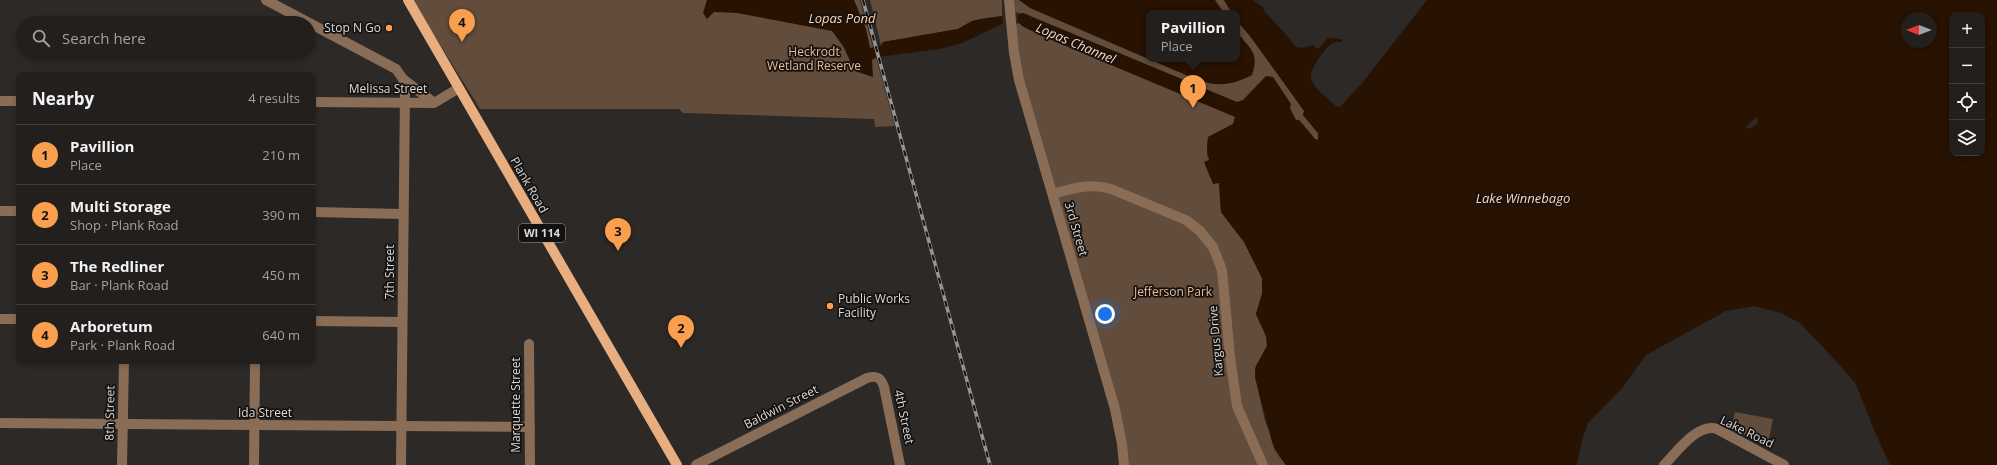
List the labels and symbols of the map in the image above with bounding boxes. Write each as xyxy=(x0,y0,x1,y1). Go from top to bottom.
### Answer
pin: 4 xyxy=(449,9,475,42)
water label: Lopas Pond xyxy=(808,9,876,27)
north arrow xyxy=(1901,12,1937,48)
water label: Lopas Channel xyxy=(1034,18,1119,68)
place label: Stop N Go xyxy=(324,19,381,36)
marker: Stop N Go xyxy=(384,23,394,33)
park label: Heckrodt Wetland Reserve xyxy=(767,43,861,74)
pin: 1 xyxy=(1180,75,1206,108)
street label: Melissa Street xyxy=(349,80,427,97)
street label: Plank Road xyxy=(506,154,552,216)
water label: Lake Winnebago xyxy=(1476,189,1570,207)
street label: 3rd Street xyxy=(1061,200,1092,258)
pin: 3 xyxy=(605,218,631,251)
road number: WI 114 xyxy=(519,224,565,242)
street label: 7th Street xyxy=(381,244,398,300)
park label: Jefferson Park xyxy=(1133,283,1213,300)
place label: Public Works Facility xyxy=(838,290,910,321)
marker: Public Works Facility xyxy=(825,301,835,311)
your location xyxy=(1095,304,1115,324)
street label: Kargus Drive xyxy=(1204,305,1227,377)
pin: 2 xyxy=(668,315,694,348)
street label: Marquette Street xyxy=(507,357,524,453)
street label: Baldwin Street xyxy=(741,381,821,433)
street label: 8th Street xyxy=(101,385,118,441)
street label: 4th Street xyxy=(890,388,919,446)
street label: Ida Street xyxy=(238,404,292,421)
street label: Lake Road xyxy=(1718,411,1777,452)

